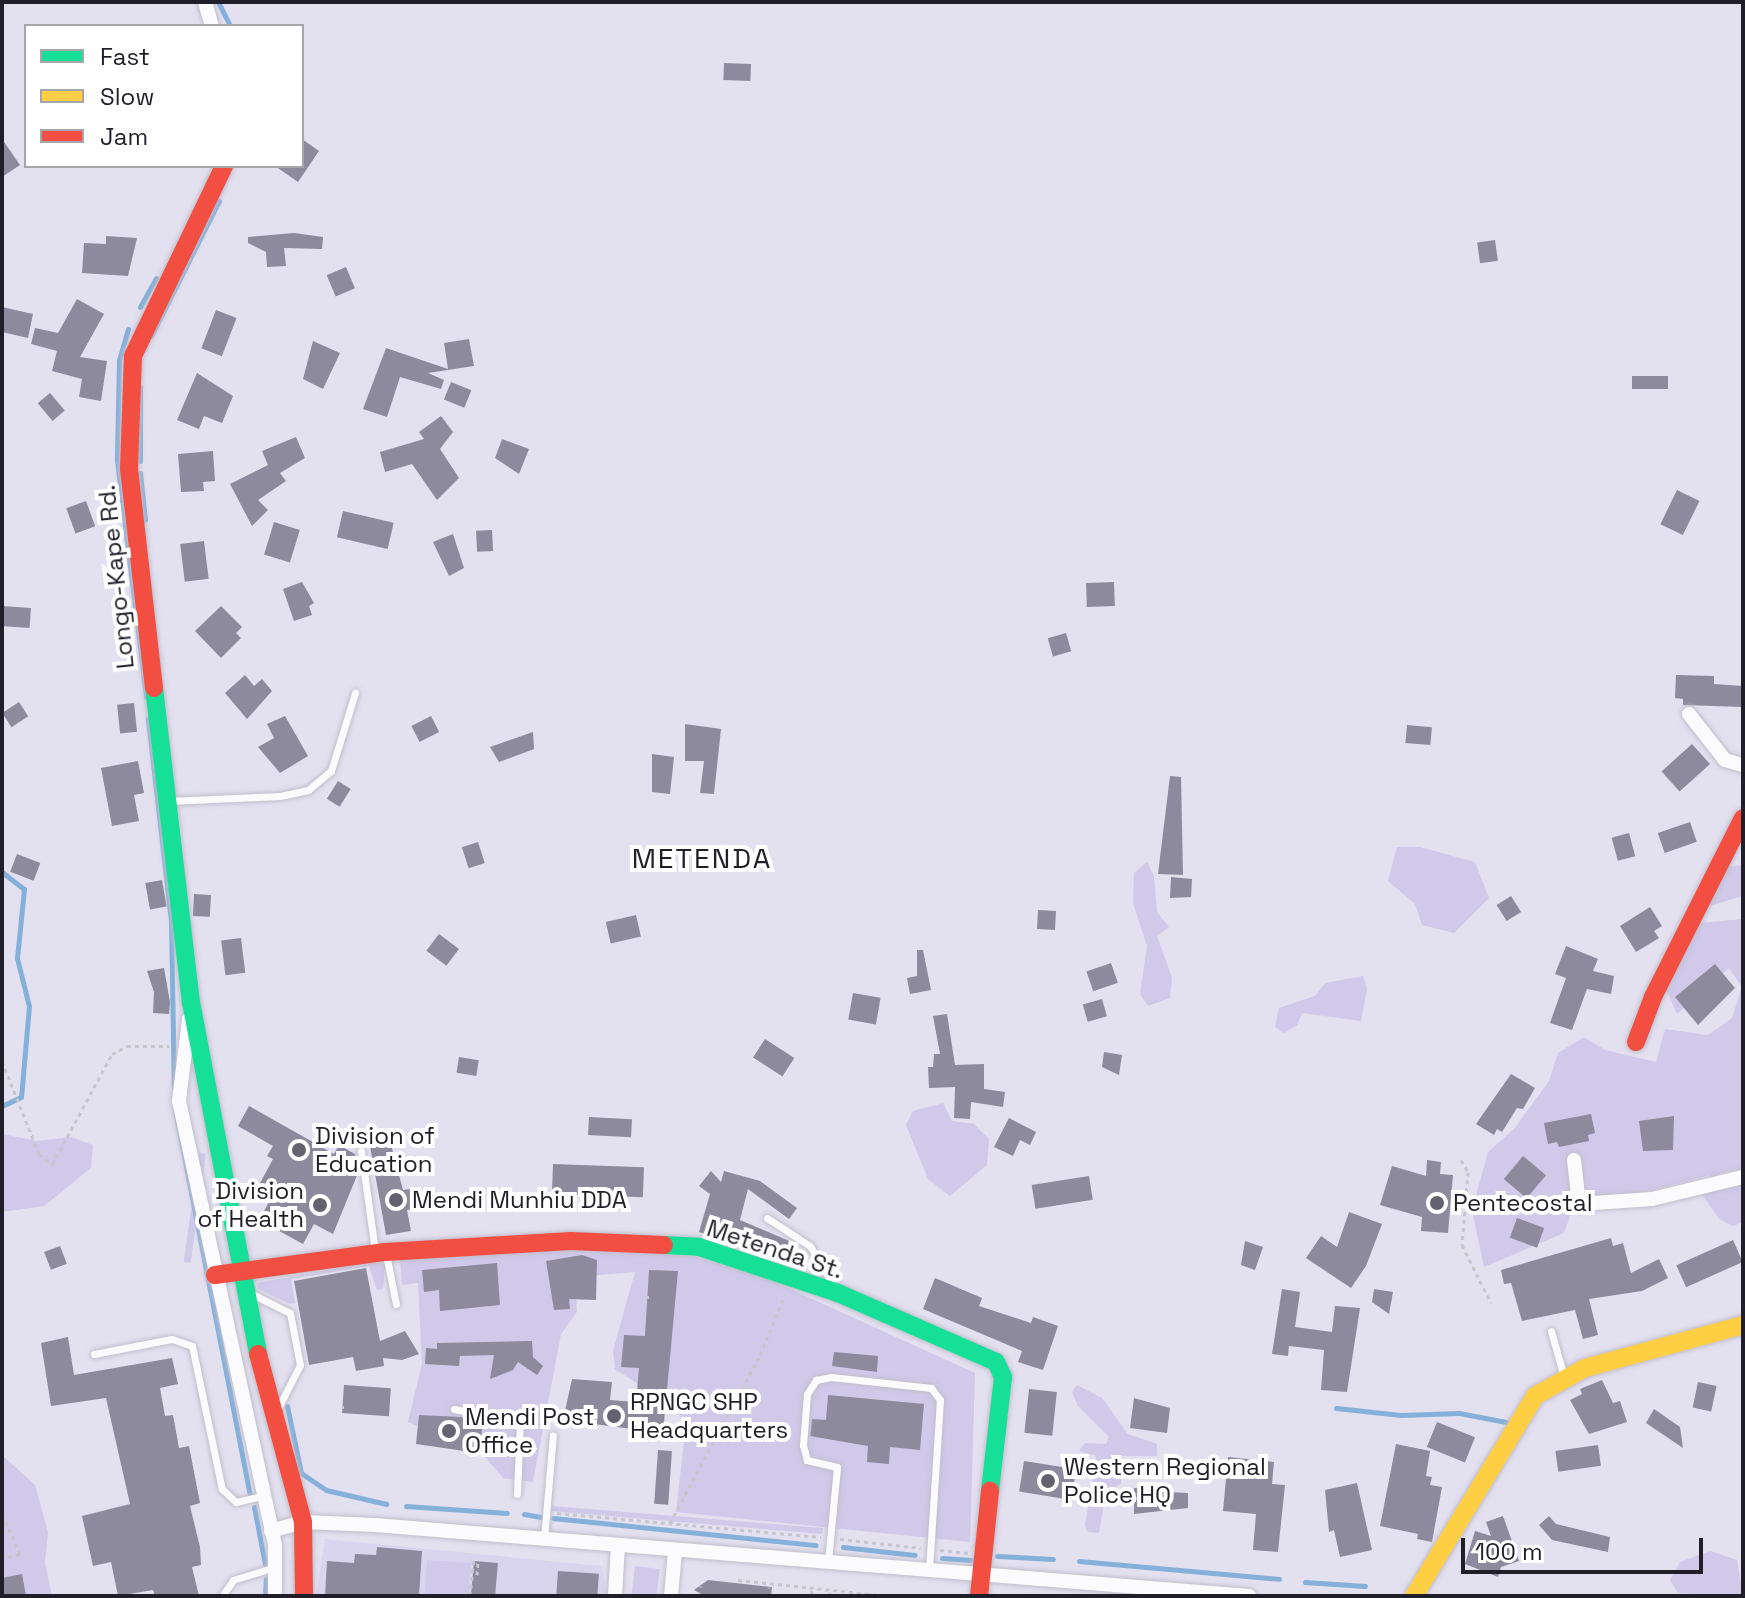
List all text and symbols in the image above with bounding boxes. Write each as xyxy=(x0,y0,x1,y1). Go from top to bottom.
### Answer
legend xyxy=(24,24,304,168)
text: Fast xyxy=(100,41,150,72)
text: Slow xyxy=(100,81,154,112)
text: Jam xyxy=(100,121,148,152)
street label: Longo-Kape Rd. xyxy=(92,484,140,670)
district label: METENDA xyxy=(632,841,772,875)
place label: Division of Education xyxy=(315,1122,435,1178)
marker: Division of Education xyxy=(290,1141,308,1159)
place label: Division of Health xyxy=(197,1177,304,1233)
place label: Mendi Munhiu DDA xyxy=(412,1186,627,1214)
place label: Pentecostal xyxy=(1453,1189,1593,1217)
marker: Mendi Munhiu DDA xyxy=(387,1191,405,1209)
marker: Pentecostal xyxy=(1428,1194,1446,1212)
marker: Division of Health xyxy=(311,1196,329,1214)
street label: Metenda St. xyxy=(703,1213,847,1285)
place label: RPNGC SHP Headquarters xyxy=(630,1388,788,1444)
place label: Mendi Post Office xyxy=(465,1403,594,1459)
marker: RPNGC SHP Headquarters xyxy=(605,1407,623,1425)
marker: Mendi Post Office xyxy=(440,1422,458,1440)
place label: Western Regional Police HQ xyxy=(1064,1453,1266,1509)
marker: Western Regional Police HQ xyxy=(1039,1472,1057,1490)
scale bar xyxy=(1465,1522,1707,1572)
text: 100 m xyxy=(1475,1536,1543,1567)

